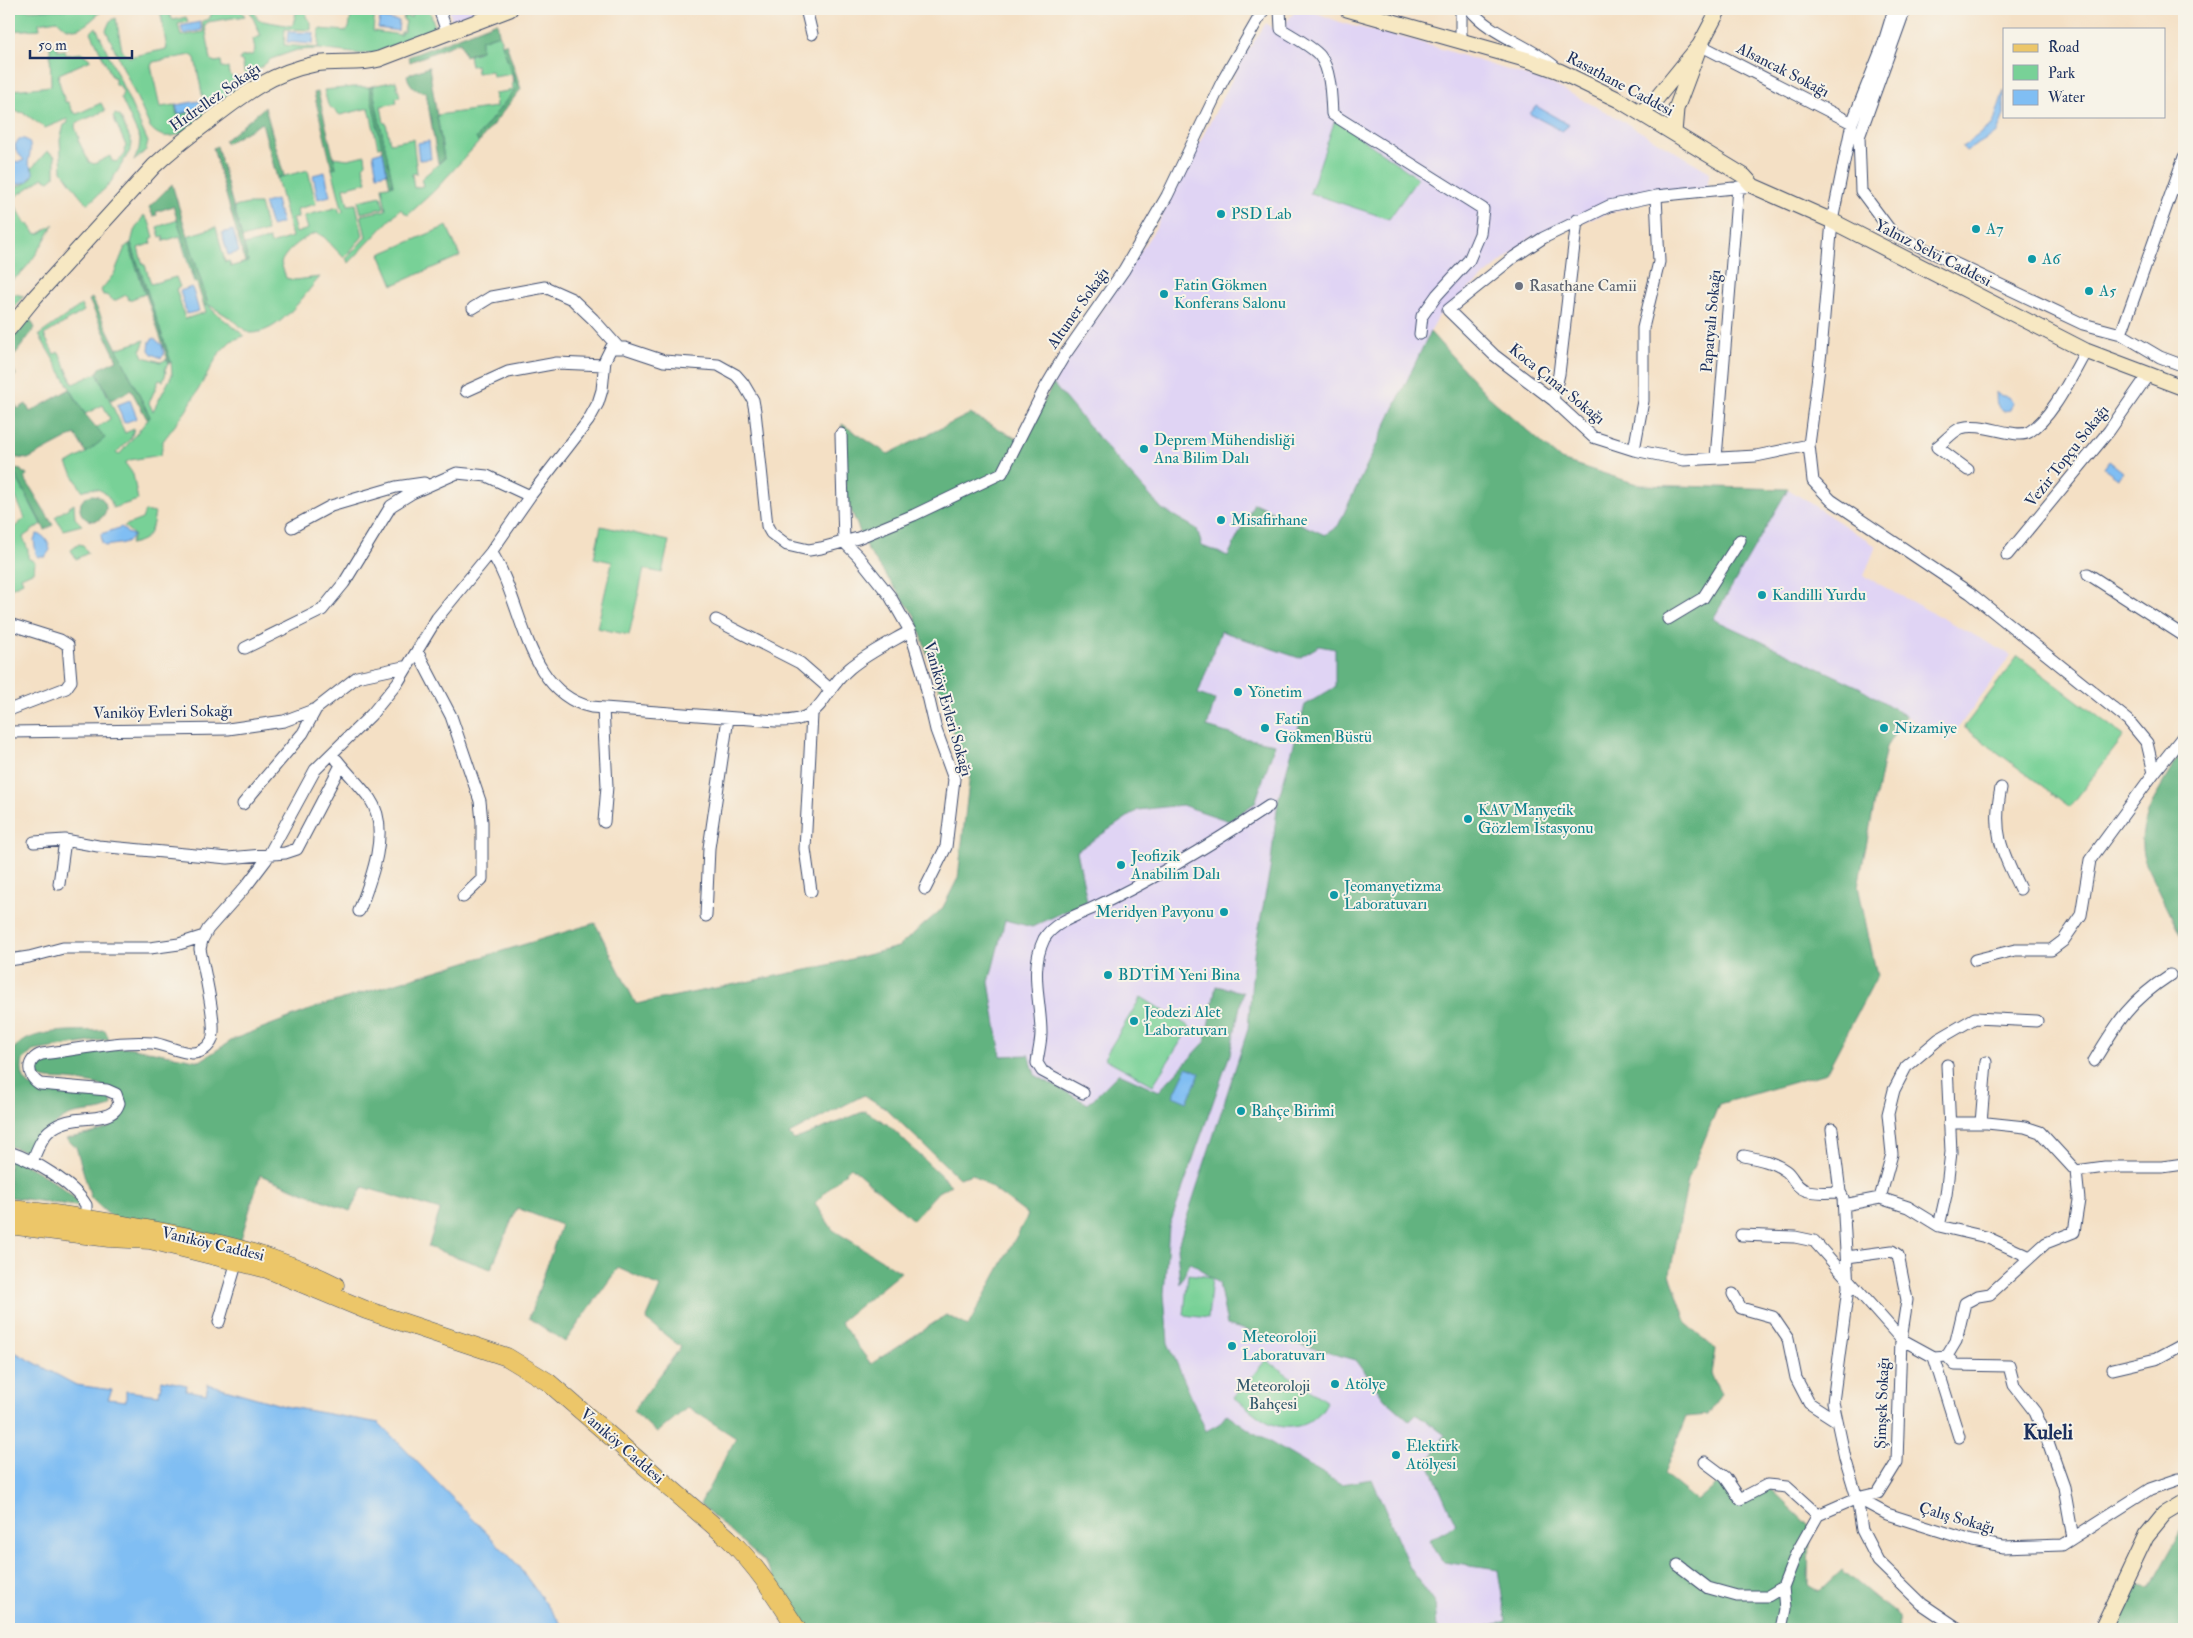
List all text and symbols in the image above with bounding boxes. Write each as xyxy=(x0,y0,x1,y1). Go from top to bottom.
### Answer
scale bar xyxy=(30,28,132,60)
legend xyxy=(2003,28,2166,118)
text: 50 m xyxy=(38,36,67,55)
street label: Alsancak Sokağı xyxy=(1732,38,1833,102)
text: Road xyxy=(2048,38,2080,57)
street label: Rasathane Caddesi xyxy=(1563,47,1677,121)
street label: Hıdrellez Sokağı xyxy=(166,58,264,136)
text: Park xyxy=(2048,64,2075,83)
text: Water xyxy=(2047,88,2085,107)
place label: PSD Lab xyxy=(1231,204,1292,224)
marker: PSD Lab xyxy=(1215,208,1227,220)
street label: Yalnız Selvi Caddesi xyxy=(1871,215,1995,291)
place label: A7 xyxy=(1985,219,2004,239)
marker: A7 xyxy=(1970,223,1982,235)
place label: A6 xyxy=(2041,249,2061,269)
marker: A6 xyxy=(2026,253,2038,265)
street label: Altuner Sokağı xyxy=(1042,263,1113,353)
street label: Papatyalı Sokağı xyxy=(1697,269,1726,373)
place label: Fatin Gökmen Konferans Salonu xyxy=(1174,275,1286,313)
place label: Rasathane Camii xyxy=(1529,276,1637,296)
marker: Rasathane Camii xyxy=(1513,280,1525,292)
place label: A5 xyxy=(2098,281,2116,301)
marker: A5 xyxy=(2083,285,2095,297)
marker: Fatin Gökmen Konferans Salonu xyxy=(1158,288,1170,300)
street label: Koca Çınar Sokağı xyxy=(1505,339,1609,429)
street label: Vezir Topçu Sokağı xyxy=(2021,401,2114,512)
place label: Deprem Mühendisliği Ana Bilim Dalı xyxy=(1153,430,1295,468)
marker: Deprem Mühendisliği Ana Bilim Dalı xyxy=(1138,443,1150,455)
place label: Misafirhane xyxy=(1231,510,1308,530)
marker: Misafirhane xyxy=(1215,514,1227,526)
place label: Kandilli Yurdu xyxy=(1772,585,1866,605)
marker: Kandilli Yurdu xyxy=(1756,589,1768,601)
street label: Vaniköy Evleri Sokağı xyxy=(919,639,977,779)
place label: Yönetim xyxy=(1248,682,1303,702)
marker: Yönetim xyxy=(1232,686,1244,698)
street label: Vaniköy Evleri Sokağı xyxy=(93,701,233,723)
place label: Fatin Gökmen Büstü xyxy=(1275,709,1372,747)
place label: Nizamiye xyxy=(1894,718,1957,738)
marker: Fatin Gökmen Büstü xyxy=(1259,722,1271,734)
marker: Nizamiye xyxy=(1878,722,1890,734)
place label: KAV Manyetik Gözlem İstasyonu xyxy=(1478,800,1594,838)
marker: KAV Manyetik Gözlem İstasyonu xyxy=(1462,813,1474,825)
place label: Jeofizik Anabilim Dalı xyxy=(1130,846,1220,884)
marker: Jeofizik Anabilim Dalı xyxy=(1115,859,1127,871)
place label: Jeomanyetizma Laboratuvarı xyxy=(1343,876,1442,914)
marker: Jeomanyetizma Laboratuvarı xyxy=(1328,889,1340,901)
place label: Meridyen Pavyonu xyxy=(1096,902,1214,922)
marker: Meridyen Pavyonu xyxy=(1218,906,1230,918)
place label: BDTİM Yeni Bina xyxy=(1118,965,1241,985)
marker: BDTİM Yeni Bina xyxy=(1102,969,1114,981)
place label: Jeodezi Alet Laboratuvarı xyxy=(1143,1002,1227,1040)
marker: Jeodezi Alet Laboratuvarı xyxy=(1128,1015,1140,1027)
place label: Bahçe Birimi xyxy=(1251,1101,1335,1121)
marker: Bahçe Birimi xyxy=(1235,1105,1247,1117)
street label: Vaniköy Caddesi xyxy=(160,1222,266,1266)
place label: Meteoroloji Laboratuvarı xyxy=(1242,1327,1325,1365)
marker: Meteoroloji Laboratuvarı xyxy=(1226,1340,1238,1352)
street label: Şimşek Sokağı xyxy=(1870,1357,1894,1449)
place label: Atölye xyxy=(1344,1374,1386,1394)
park label: Meteoroloji Bahçesi xyxy=(1236,1376,1310,1414)
marker: Atölye xyxy=(1329,1378,1341,1390)
street label: Vaniköy Caddesi xyxy=(576,1404,668,1488)
district label: Kuleli xyxy=(2023,1419,2074,1446)
place label: Elektirk Atölyesi xyxy=(1405,1436,1459,1474)
marker: Elektirk Atölyesi xyxy=(1390,1449,1402,1461)
street label: Çalış Sokağı xyxy=(1917,1498,1997,1538)

